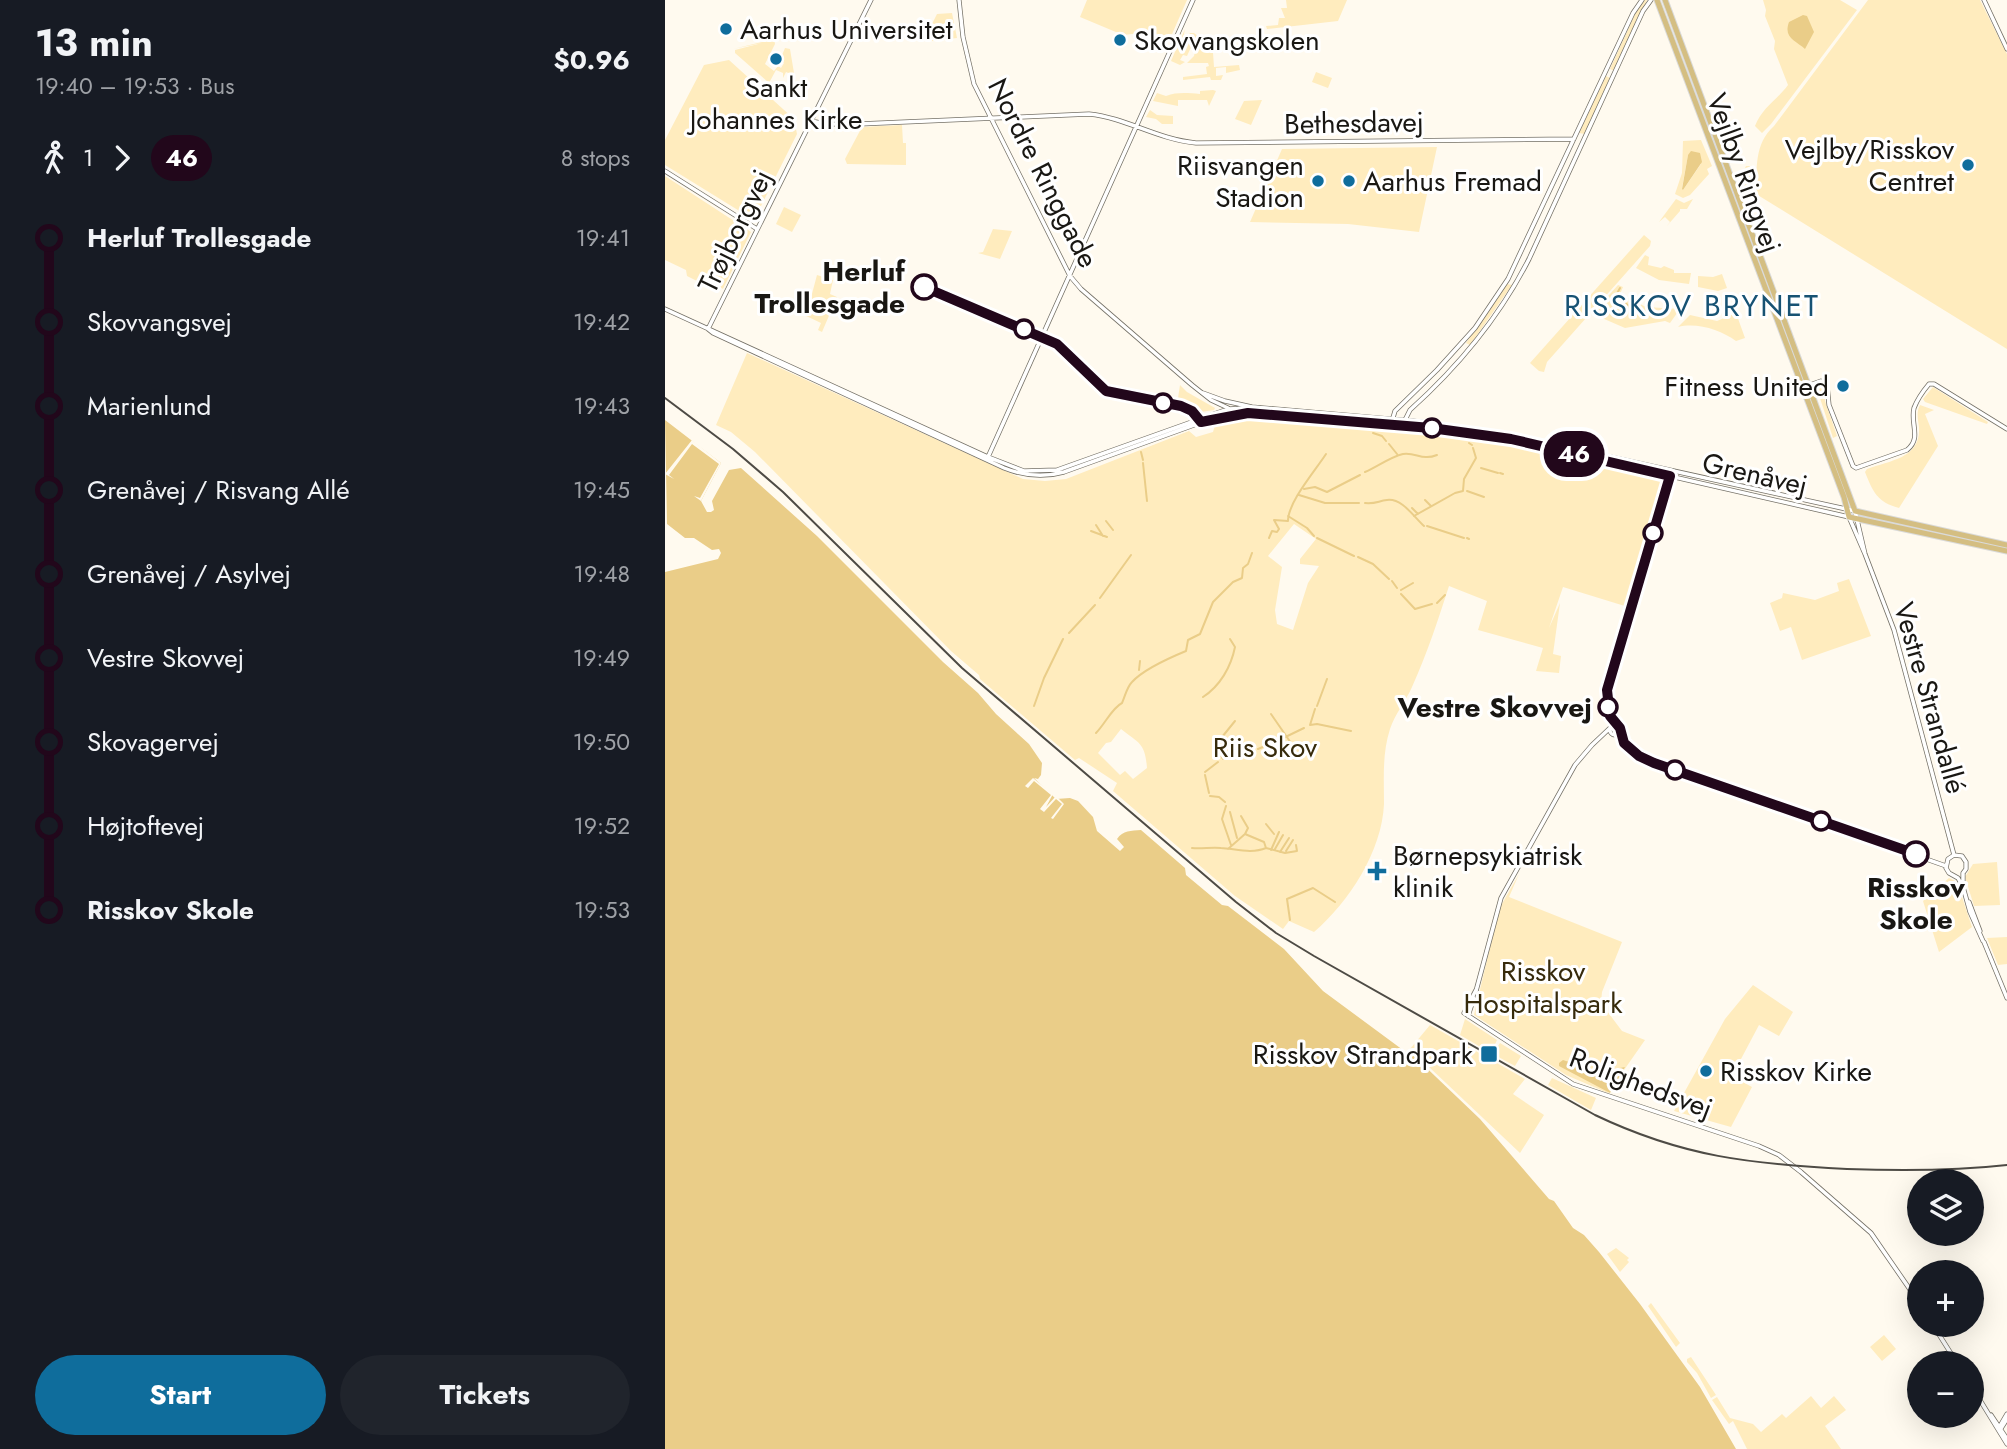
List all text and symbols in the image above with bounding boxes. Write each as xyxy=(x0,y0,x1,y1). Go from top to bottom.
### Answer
place label: Aarhus Universitet xyxy=(740,9,953,50)
text: 13 min xyxy=(35,15,153,70)
place label: Skovvangskolen xyxy=(1134,20,1320,61)
marker: Aarhus Universitet xyxy=(718,21,734,37)
marker: Skovvangskolen xyxy=(1112,32,1128,48)
text: $0.96 xyxy=(553,41,630,79)
marker: Sankt Johannes Kirke xyxy=(768,51,784,67)
place label: Sankt Johannes Kirke xyxy=(686,67,862,140)
text: 19:40 – 19:53 · Bus xyxy=(35,69,234,103)
street label: Nordre Ringgade xyxy=(978,71,1108,275)
street label: Vejlby Ringvej xyxy=(1696,87,1792,259)
street label: Bethesdavej xyxy=(1284,101,1424,145)
place label: Vejlby/Risskov Centret xyxy=(1785,129,1955,202)
icon: walk xyxy=(35,139,73,177)
icon: forward xyxy=(103,139,141,177)
text: 46 xyxy=(165,140,198,175)
text: 1 xyxy=(83,141,93,175)
text: 8 stops xyxy=(561,141,630,175)
place label: Riisvangen Stadion xyxy=(1177,145,1304,218)
marker: Vejlby/Risskov Centret xyxy=(1960,157,1976,173)
place label: Aarhus Fremad xyxy=(1363,161,1542,202)
street label: Trøjborgvej xyxy=(688,163,782,299)
marker: Riisvangen Stadion xyxy=(1310,173,1326,189)
marker: Aarhus Fremad xyxy=(1341,173,1357,189)
text: Herluf Trollesgade xyxy=(87,219,311,257)
text: 19:41 xyxy=(576,221,630,255)
place label: Herluf Trollesgade xyxy=(754,251,906,324)
marker: Herluf Trollesgade xyxy=(911,274,937,300)
district label: RISSKOV BRYNET xyxy=(1564,284,1820,327)
text: Skovvangsvej xyxy=(87,303,232,341)
text: 19:42 xyxy=(573,305,630,339)
unlabelled marker xyxy=(1014,319,1034,339)
place label: Fitness United xyxy=(1664,366,1829,407)
marker: Fitness United xyxy=(1835,378,1851,394)
text: Marienlund xyxy=(87,387,211,425)
text: 19:43 xyxy=(574,389,630,423)
unlabelled marker xyxy=(1153,393,1173,413)
unlabelled marker xyxy=(1422,418,1442,438)
line badge: 46 xyxy=(1543,431,1605,477)
text: 46 xyxy=(1558,436,1590,471)
street label: Grenåvej xyxy=(1698,442,1812,506)
text: Grenåvej / Risvang Allé xyxy=(87,471,350,509)
text: 19:45 xyxy=(573,473,630,507)
unlabelled marker xyxy=(1643,523,1663,543)
text: Grenåvej / Asylvej xyxy=(87,555,291,593)
text: 19:48 xyxy=(574,557,630,591)
street label: Vestre Strandallé xyxy=(1883,598,1977,798)
text: Vestre Skovvej xyxy=(87,639,244,677)
text: 19:49 xyxy=(573,641,630,675)
place label: Vestre Skovvej xyxy=(1396,687,1592,728)
marker: Vestre Skovvej xyxy=(1598,697,1618,717)
text: Skovagervej xyxy=(87,723,219,761)
text: 19:50 xyxy=(573,725,630,759)
park label: Riis Skov xyxy=(1213,727,1318,768)
unlabelled marker xyxy=(1665,760,1685,780)
text: Højtoftevej xyxy=(87,807,204,845)
text: 19:52 xyxy=(573,809,630,843)
unlabelled marker xyxy=(1811,811,1831,831)
place label: Børnepsykiatrisk klinik xyxy=(1393,835,1583,908)
marker: Risskov Skole xyxy=(1903,841,1929,867)
marker: Børnepsykiatrisk klinik xyxy=(1367,861,1387,881)
place label: Risskov Skole xyxy=(1867,867,1965,940)
text: Risskov Skole xyxy=(87,891,254,929)
text: 19:53 xyxy=(574,893,630,927)
park label: Risskov Hospitalspark xyxy=(1463,951,1623,1024)
place label: Risskov Strandpark xyxy=(1253,1034,1474,1075)
street label: Rolighedsvej xyxy=(1564,1037,1718,1129)
marker: Risskov Strandpark xyxy=(1479,1044,1499,1064)
place label: Risskov Kirke xyxy=(1720,1051,1872,1092)
marker: Risskov Kirke xyxy=(1698,1063,1714,1079)
map controls xyxy=(1907,1169,1984,1428)
button: layers xyxy=(1907,1169,1984,1246)
button: + xyxy=(1907,1260,1984,1337)
button: − xyxy=(1907,1351,1984,1428)
button: Start xyxy=(35,1355,326,1435)
button: Tickets xyxy=(340,1355,630,1435)

